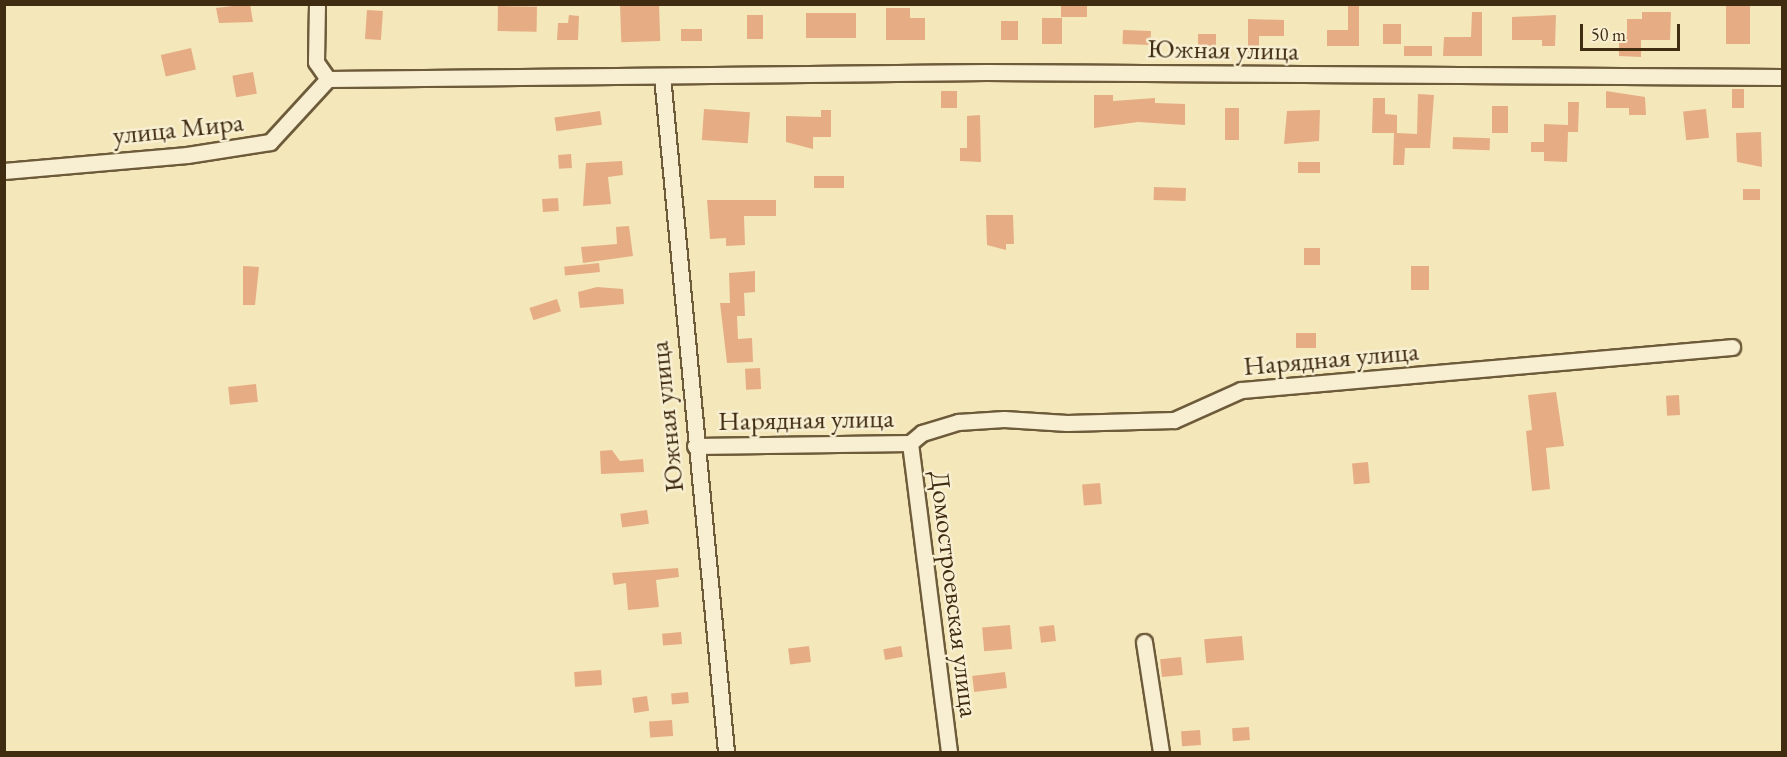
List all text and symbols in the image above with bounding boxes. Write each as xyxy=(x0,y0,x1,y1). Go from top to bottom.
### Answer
scale bar xyxy=(1583,12,1684,50)
text: 50 m xyxy=(1591,23,1626,46)
street label: Южная улица xyxy=(1147,31,1299,67)
street label: улица Мира xyxy=(111,105,245,151)
street label: Нарядная улица xyxy=(1242,334,1420,382)
street label: Южная улица xyxy=(642,340,690,494)
street label: Нарядная улица xyxy=(718,401,894,437)
street label: Домостроевская улица xyxy=(924,469,986,719)

